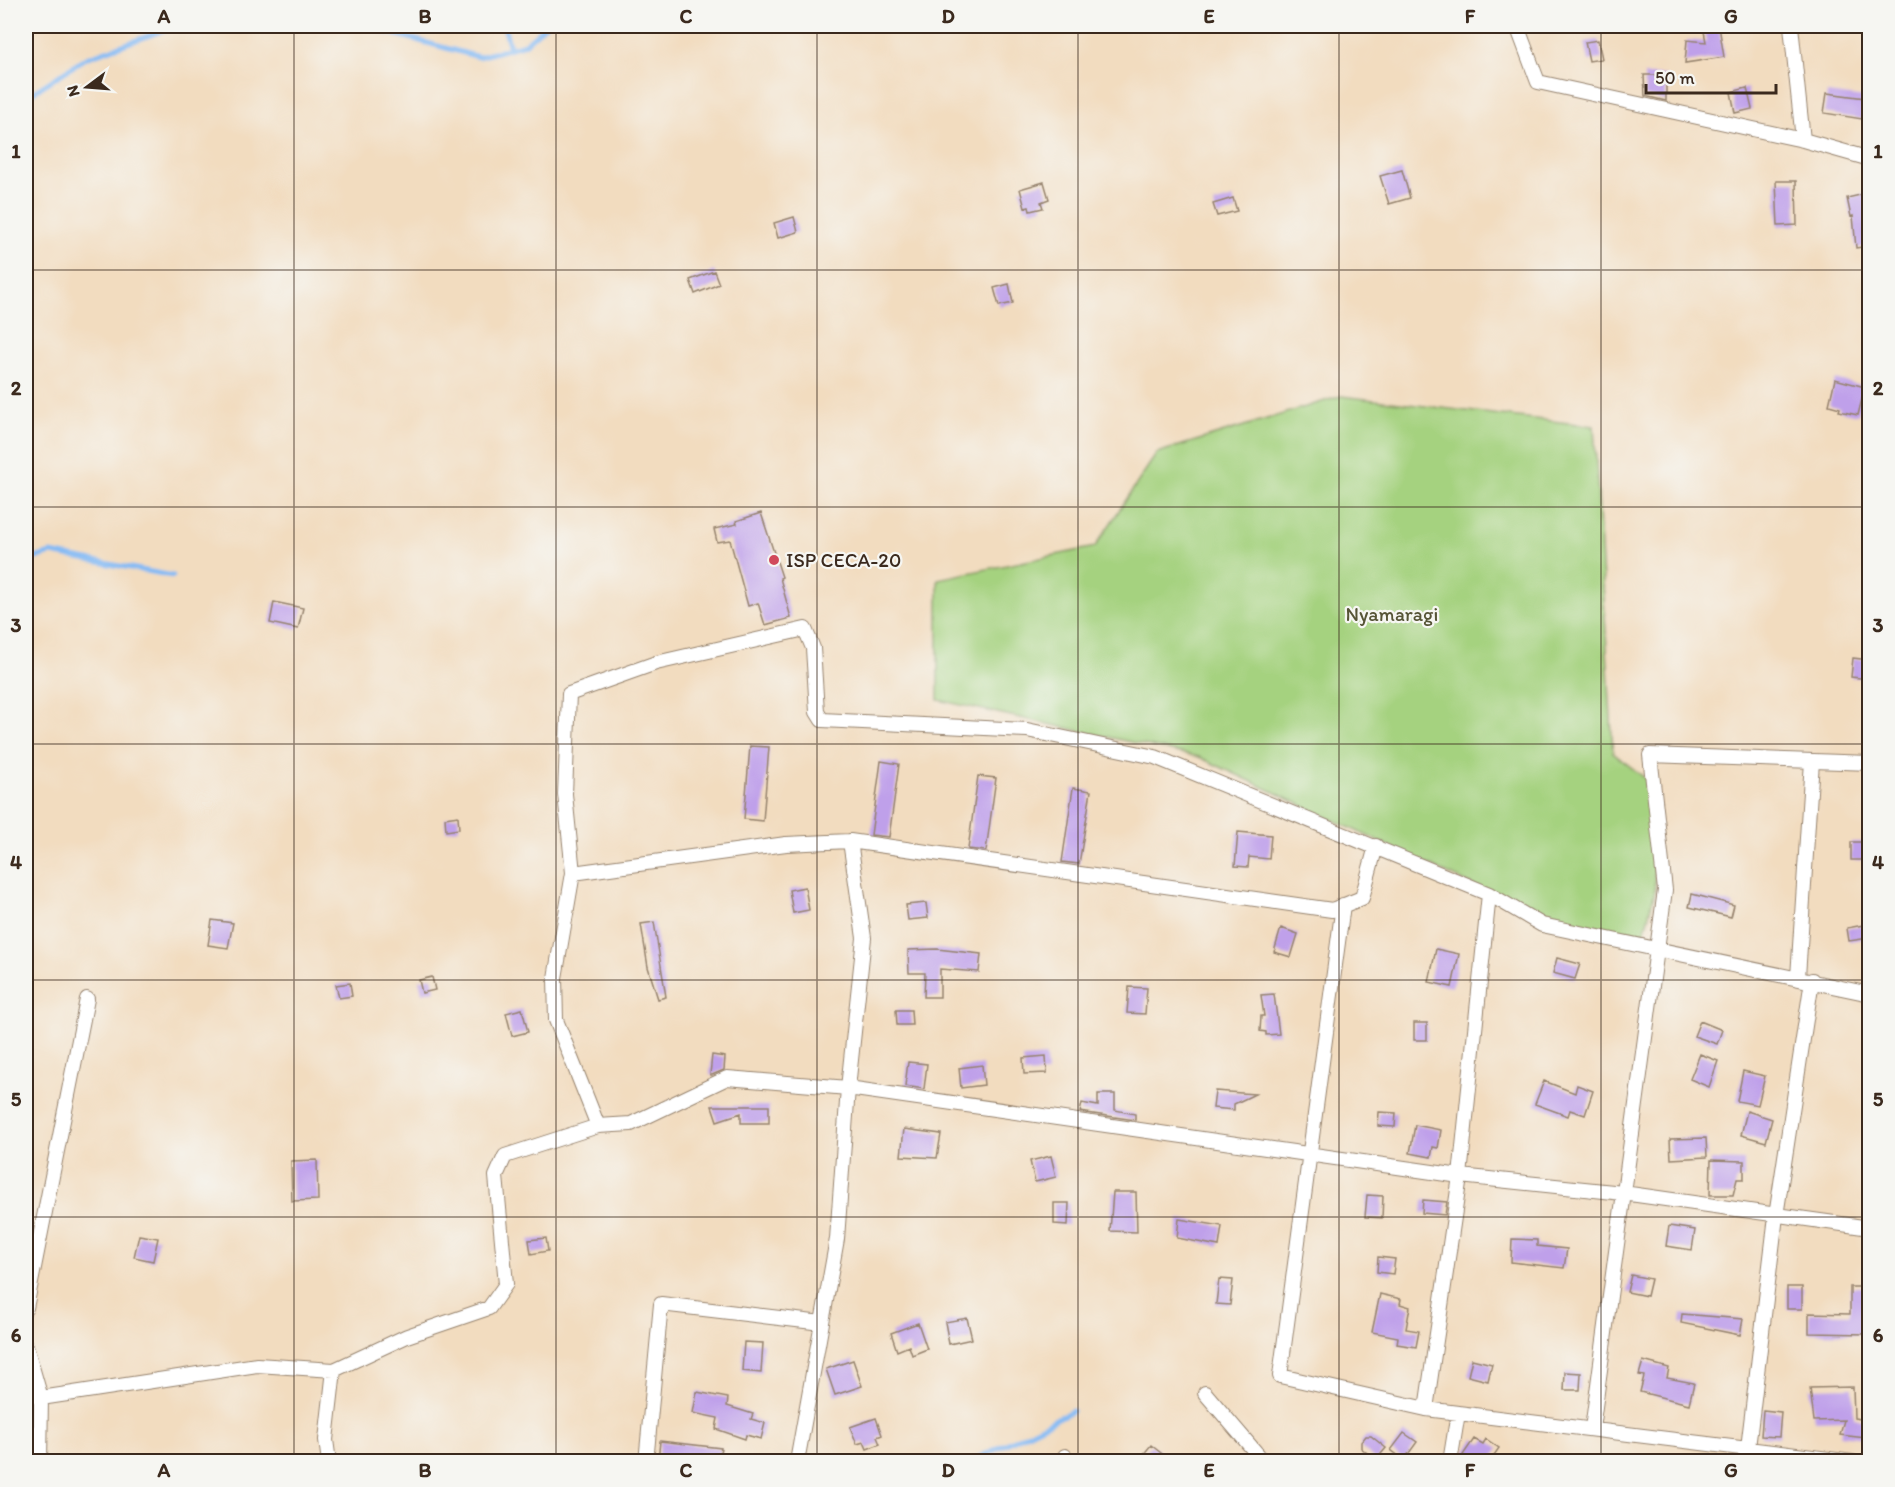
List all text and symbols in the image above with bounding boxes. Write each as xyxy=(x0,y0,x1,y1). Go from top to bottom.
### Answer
text: A xyxy=(157,4,171,28)
text: B xyxy=(419,4,432,28)
text: C xyxy=(680,4,693,28)
text: D xyxy=(941,4,955,28)
text: E xyxy=(1203,4,1215,28)
text: F xyxy=(1465,4,1476,28)
text: G xyxy=(1724,4,1738,28)
north arrow xyxy=(57,57,117,117)
scale bar xyxy=(1646,57,1776,95)
text: 50 m xyxy=(1655,67,1695,89)
text: N xyxy=(62,83,84,99)
text: 1 xyxy=(11,139,21,163)
text: 1 xyxy=(1873,139,1883,163)
text: 2 xyxy=(11,376,22,400)
text: 2 xyxy=(1873,376,1884,400)
place label: ISP CECA-20 xyxy=(786,548,901,572)
marker: ISP CECA-20 xyxy=(767,553,781,567)
park label: Nyamaragi xyxy=(1346,602,1438,626)
text: 3 xyxy=(11,613,22,637)
text: 3 xyxy=(1873,613,1884,637)
text: 4 xyxy=(10,850,22,874)
text: 4 xyxy=(1872,850,1884,874)
text: 5 xyxy=(11,1087,22,1111)
text: 5 xyxy=(1873,1087,1884,1111)
text: 6 xyxy=(11,1323,22,1347)
text: 6 xyxy=(1873,1323,1884,1347)
text: A xyxy=(157,1458,171,1482)
text: B xyxy=(419,1458,432,1482)
text: C xyxy=(680,1458,693,1482)
text: D xyxy=(941,1458,955,1482)
text: E xyxy=(1203,1458,1215,1482)
text: F xyxy=(1465,1458,1476,1482)
text: G xyxy=(1724,1458,1738,1482)

